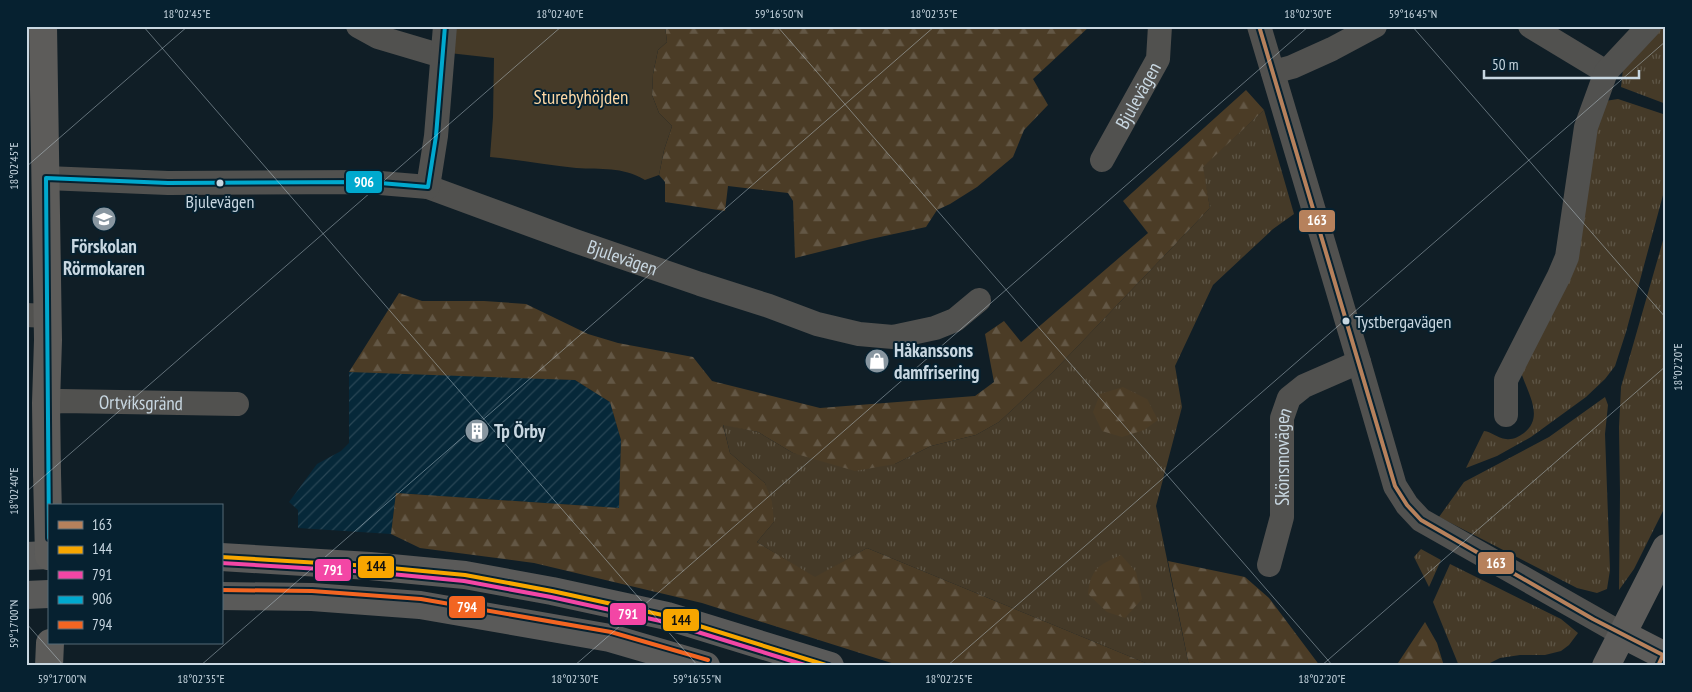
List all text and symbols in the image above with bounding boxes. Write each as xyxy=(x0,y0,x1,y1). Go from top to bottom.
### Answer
text: 18°02'45"E xyxy=(163,6,211,21)
text: 18°02'40"E xyxy=(536,6,584,21)
text: 59°16'50"N xyxy=(755,6,803,21)
text: 18°02'35"E xyxy=(910,6,958,21)
text: 18°02'30"E xyxy=(1284,6,1332,21)
text: 59°16'45"N xyxy=(1389,6,1437,21)
scale bar xyxy=(1484,48,1640,80)
text: 50 m xyxy=(1492,55,1518,74)
street label: Bjulevägen xyxy=(1110,58,1166,133)
park label: Sturebyhöjden xyxy=(534,85,628,109)
text: 18°02'45"E xyxy=(6,142,21,190)
line badge: 906 xyxy=(345,170,383,194)
text: 906 xyxy=(354,173,374,191)
marker: Bjulevägen xyxy=(215,178,225,188)
place label: Bjulevägen xyxy=(186,190,254,213)
school or university icon: Förskolan Rörmokaren xyxy=(91,206,117,232)
line badge: 163 xyxy=(1298,209,1336,233)
text: 163 xyxy=(1307,211,1327,229)
place label: Förskolan Rörmokaren xyxy=(63,234,145,280)
street label: Bjulevägen xyxy=(584,234,661,280)
place label: Tystbergavägen xyxy=(1355,310,1451,333)
marker: Tystbergavägen xyxy=(1341,316,1351,326)
place label: Håkanssons damfrisering xyxy=(894,338,979,384)
text: 18°02'20"E xyxy=(1670,343,1685,391)
shop icon: Håkanssons damfrisering xyxy=(864,348,890,374)
street label: Ortviksgränd xyxy=(99,390,183,415)
street label: Skönsmovägen xyxy=(1270,404,1297,506)
building icon: Tp Örby xyxy=(464,418,490,444)
place label: Tp Örby xyxy=(494,419,546,443)
text: 18°02'40"E xyxy=(6,467,21,515)
legend xyxy=(48,504,222,644)
text: 163 xyxy=(92,515,112,534)
text: 144 xyxy=(92,539,113,558)
line badge: 163 xyxy=(1477,551,1515,575)
text: 163 xyxy=(1486,554,1506,572)
line badge: 144 xyxy=(357,555,395,579)
text: 144 xyxy=(366,557,386,575)
line badge: 791 xyxy=(314,558,352,582)
text: 791 xyxy=(323,561,343,579)
text: 791 xyxy=(92,565,112,584)
text: 906 xyxy=(92,589,113,608)
line badge: 794 xyxy=(448,595,486,619)
text: 794 xyxy=(457,598,477,616)
text: 59°17'00"N xyxy=(6,600,21,648)
line badge: 791 xyxy=(609,602,647,626)
text: 791 xyxy=(618,605,638,623)
line badge: 144 xyxy=(662,608,700,632)
text: 144 xyxy=(671,611,691,629)
text: 794 xyxy=(92,615,113,634)
text: 59°17'00"N xyxy=(38,671,86,686)
text: 18°02'35"E xyxy=(177,671,225,686)
text: 18°02'30"E xyxy=(551,671,599,686)
text: 59°16'55"N xyxy=(673,671,721,686)
text: 18°02'25"E xyxy=(925,671,973,686)
text: 18°02'20"E xyxy=(1298,671,1346,686)

